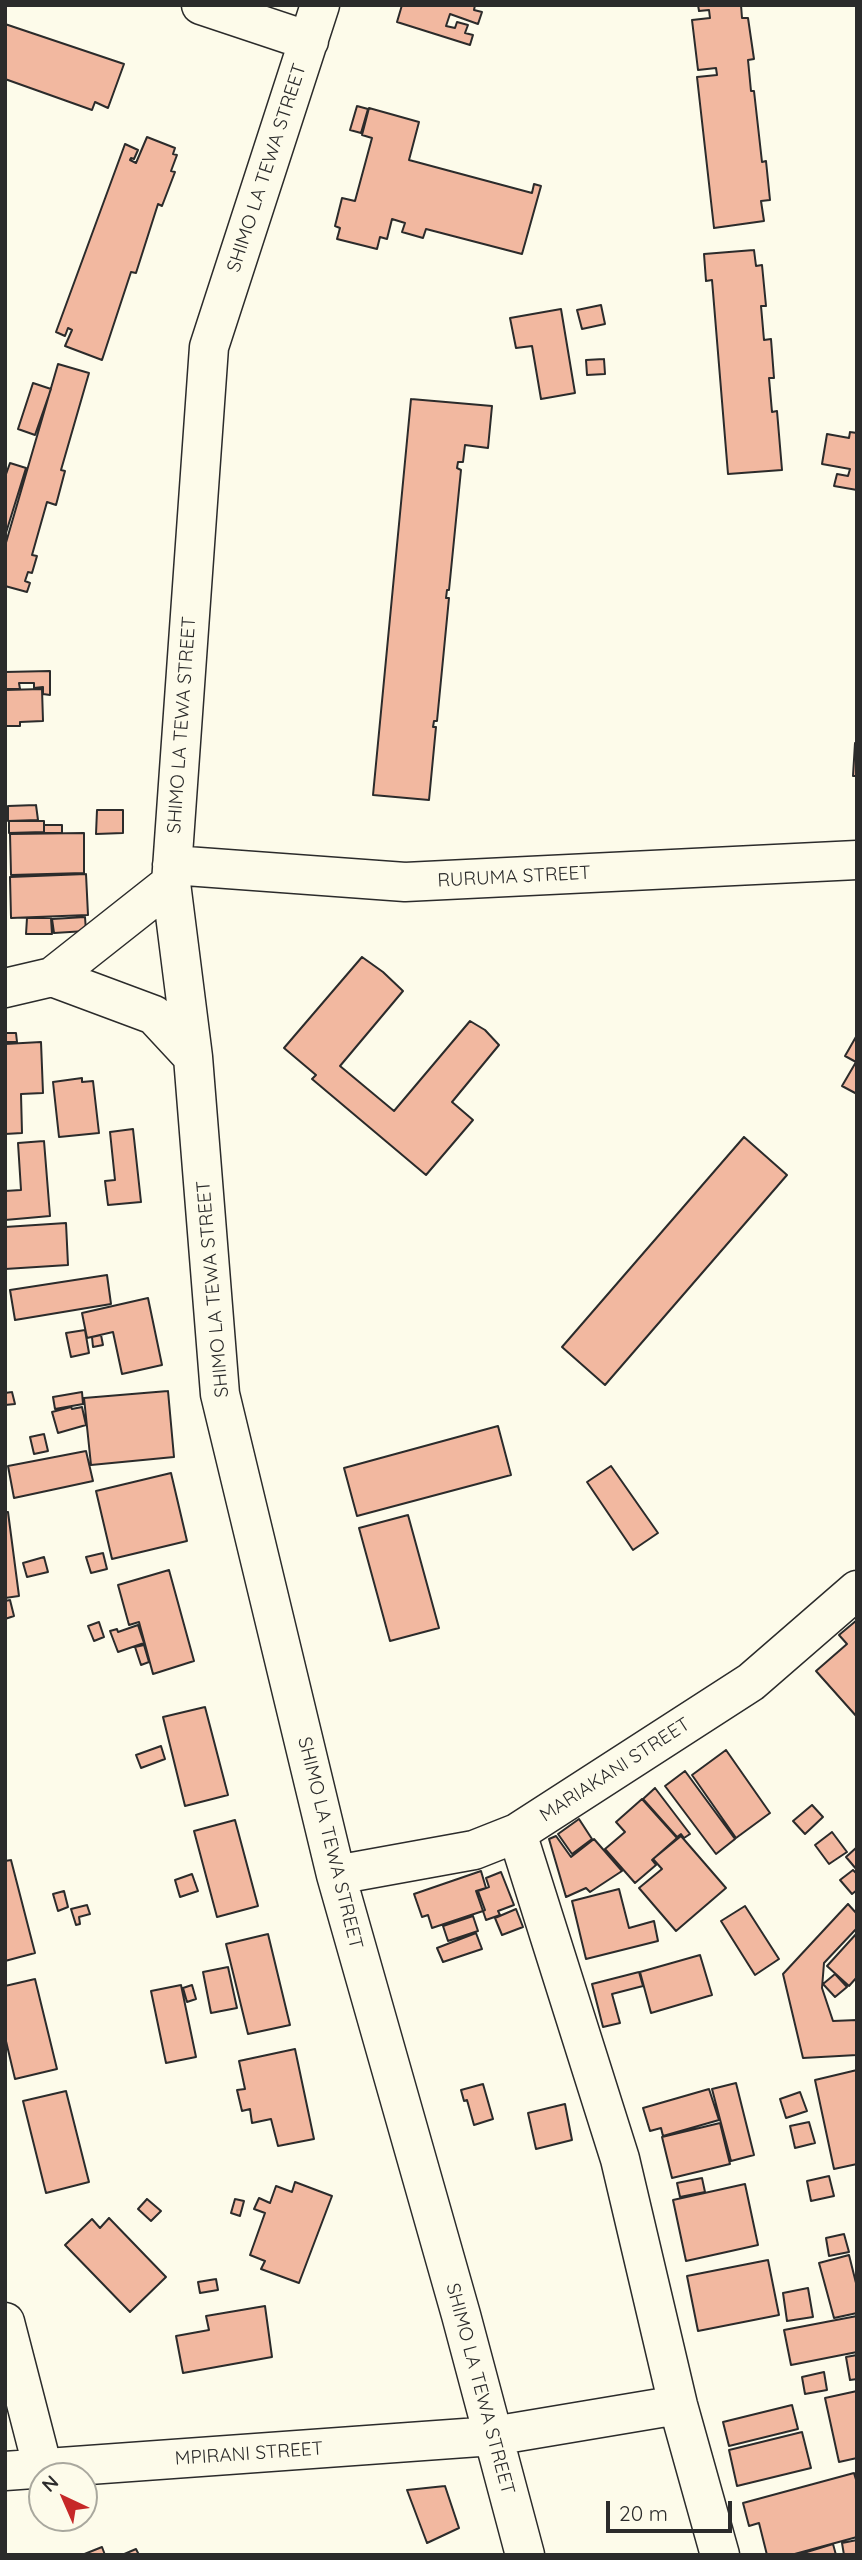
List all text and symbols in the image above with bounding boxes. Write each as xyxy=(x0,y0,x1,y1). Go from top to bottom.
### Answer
street label: SHIMO LA TEWA STREET xyxy=(223,61,311,275)
street label: SHIMO LA TEWA STREET xyxy=(163,616,201,834)
street label: RURUMA STREET xyxy=(437,862,591,892)
street label: SHIMO LA TEWA STREET xyxy=(192,1180,234,1398)
street label: MARIAKANI STREET xyxy=(536,1713,694,1827)
street label: SHIMO LA TEWA STREET xyxy=(293,1735,367,1951)
street label: SHIMO LA TEWA STREET xyxy=(441,2281,519,2497)
street label: MPIRANI STREET xyxy=(174,2437,324,2471)
north arrow xyxy=(28,2462,98,2532)
text: N xyxy=(36,2470,63,2497)
scale bar xyxy=(610,2486,736,2530)
text: 20 m xyxy=(619,2500,668,2526)

